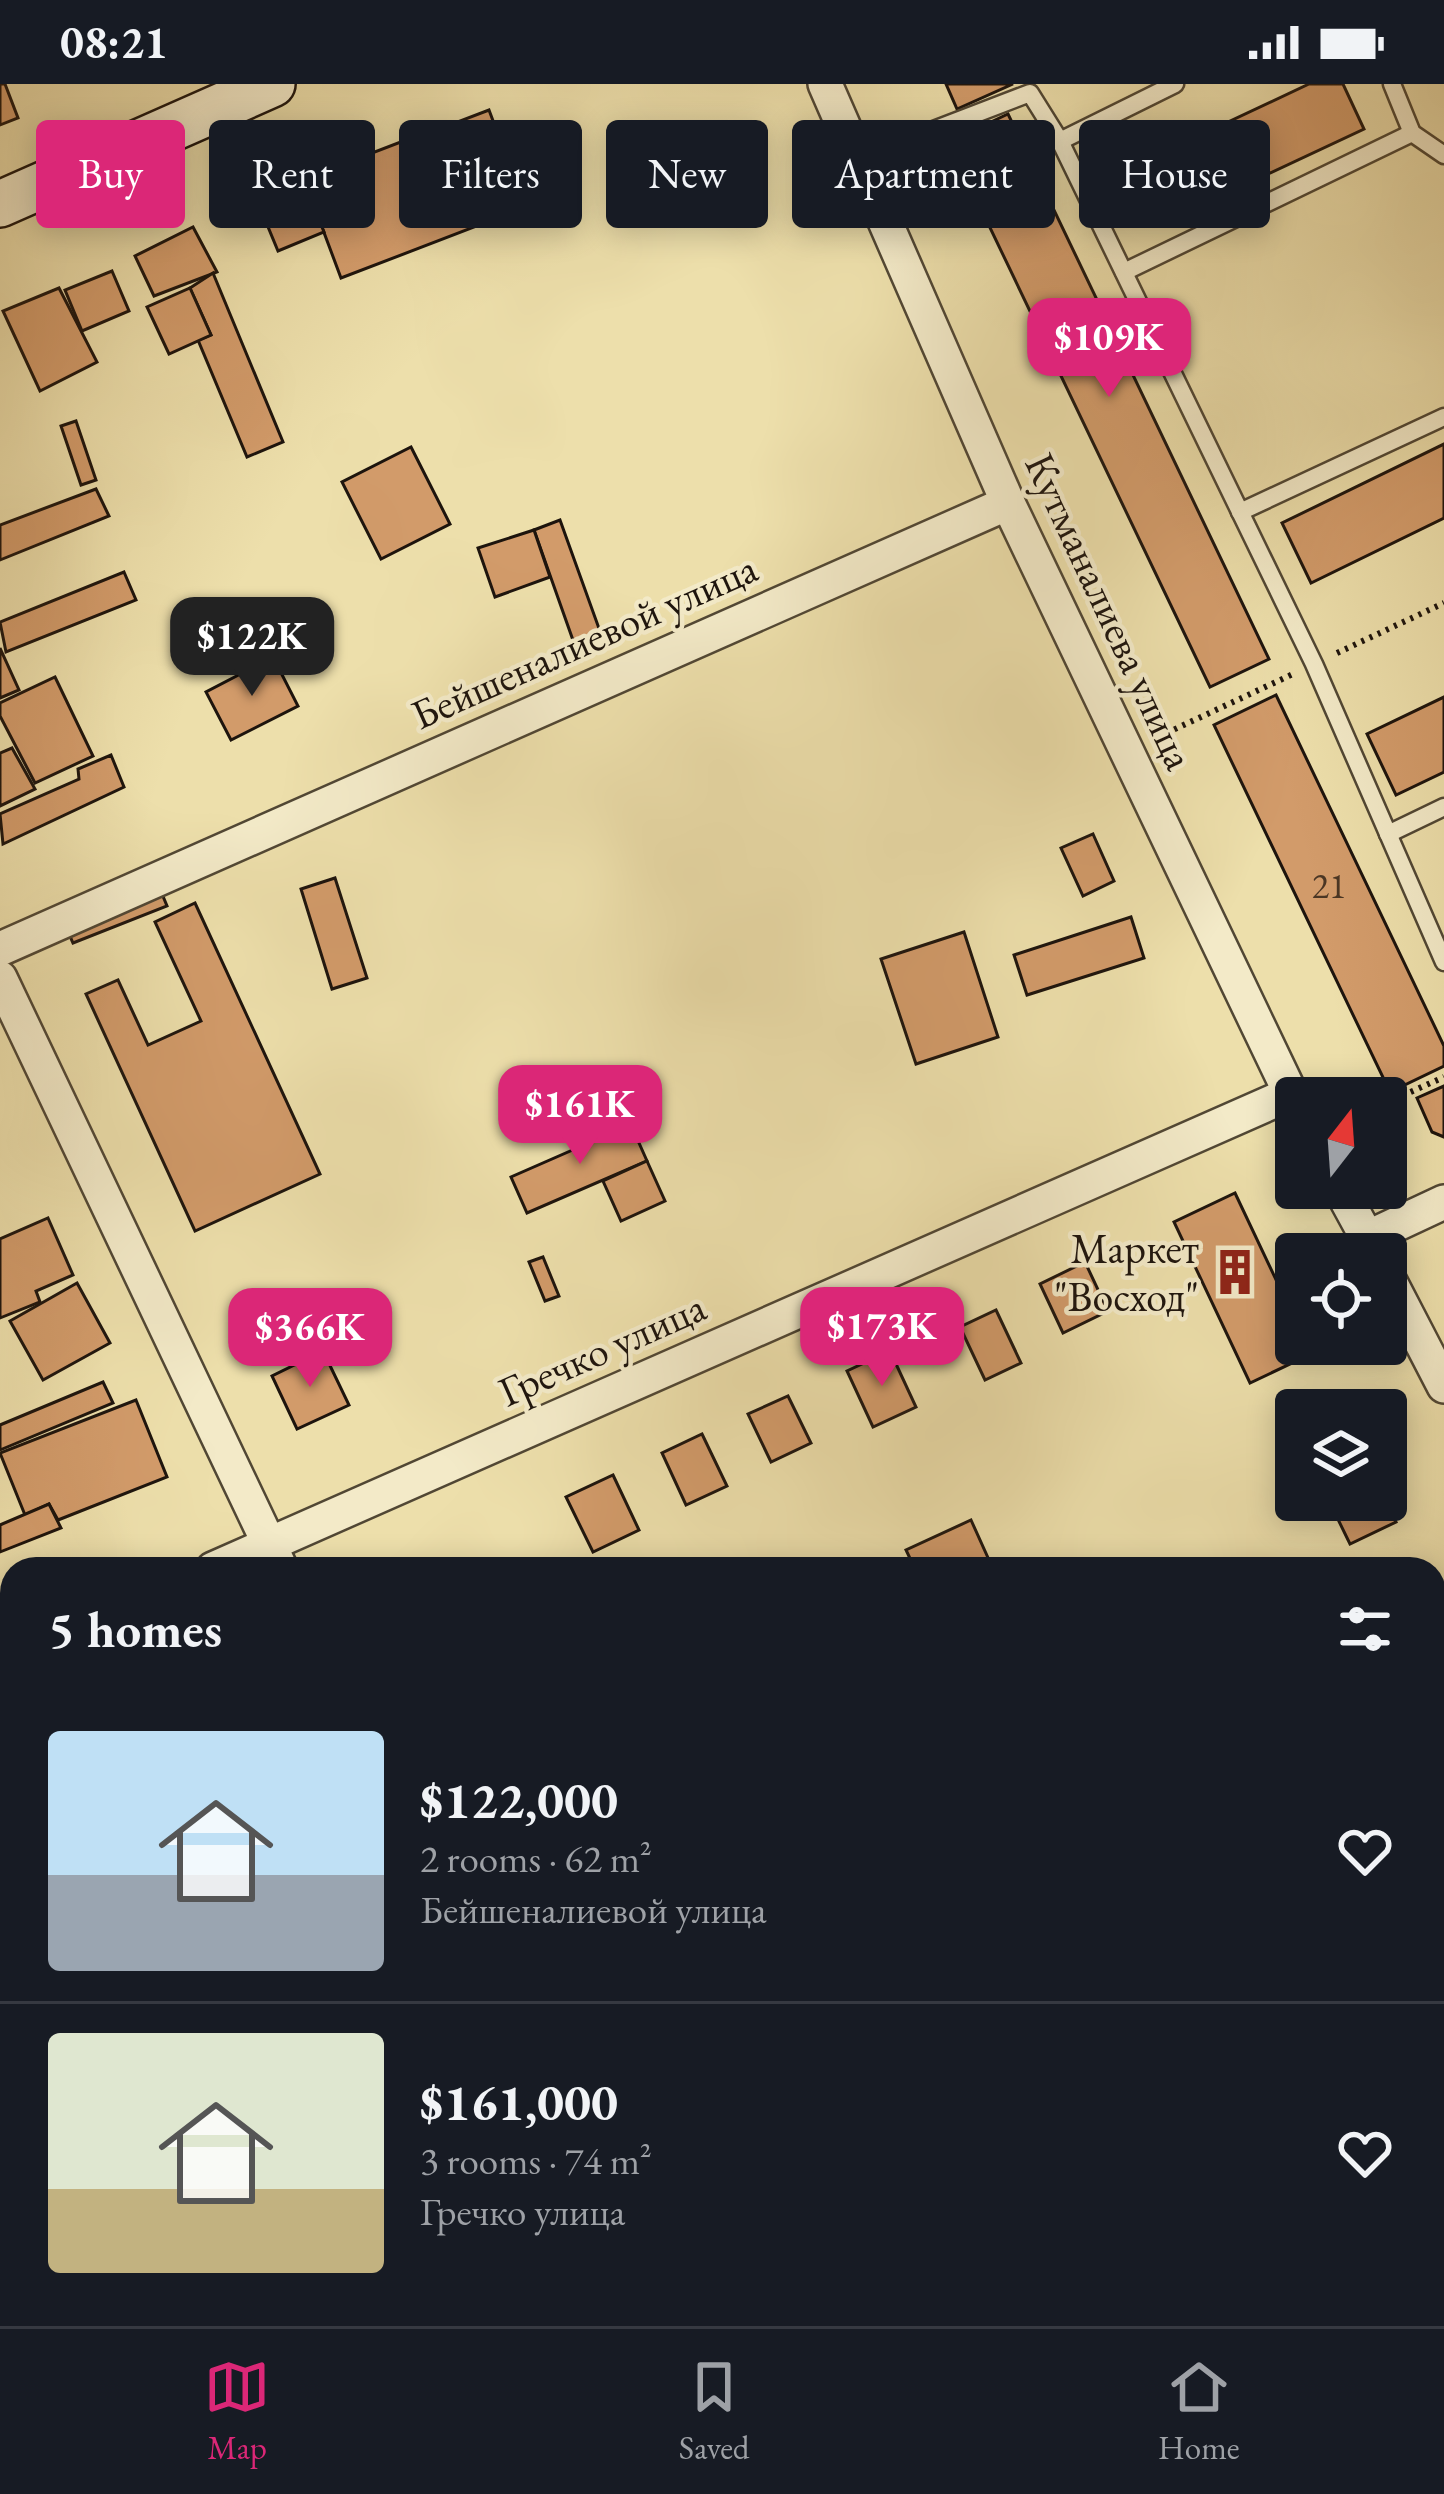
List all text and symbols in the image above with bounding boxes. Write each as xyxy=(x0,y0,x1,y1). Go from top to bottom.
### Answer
text: 08:21 xyxy=(60,13,168,71)
chip: Buy xyxy=(36,120,185,228)
chip: Rent xyxy=(209,120,375,228)
chip: Filters xyxy=(399,120,582,228)
chip: New xyxy=(606,120,768,228)
chip: Apartment xyxy=(792,120,1055,228)
chip: House xyxy=(1079,120,1270,228)
pin: $109K xyxy=(1025,298,1193,400)
text: $109K xyxy=(1054,311,1164,362)
street label: Кутманалиева улица xyxy=(1013,444,1208,778)
street label: Бейшеналиевой улица xyxy=(402,540,766,742)
pin: $122K xyxy=(168,597,336,699)
text: $122K xyxy=(197,610,307,661)
house number: 21 xyxy=(1312,862,1346,909)
pin: $161K xyxy=(496,1065,664,1167)
north arrow xyxy=(1275,1077,1407,1209)
map controls xyxy=(1275,1077,1407,1521)
text: $161K xyxy=(525,1078,635,1129)
place label: Маркет "Восход" xyxy=(1054,1221,1199,1324)
button: locate xyxy=(1275,1233,1407,1365)
building icon: Маркет "Восход" xyxy=(1210,1247,1260,1297)
street label: Гречко улица xyxy=(490,1279,714,1419)
pin: $173K xyxy=(798,1287,966,1389)
pin: $366K xyxy=(226,1288,394,1390)
text: $173K xyxy=(827,1300,937,1351)
text: $366K xyxy=(255,1301,365,1352)
button: layers xyxy=(1275,1389,1407,1521)
text: 5 homes xyxy=(48,1596,222,1662)
icon: filters xyxy=(1332,1596,1398,1662)
text: $122,000 xyxy=(420,1767,618,1833)
icon: home xyxy=(144,1779,288,1923)
icon: heart xyxy=(1332,1818,1398,1884)
text: 2 rooms · 62 m² xyxy=(420,1833,652,1884)
text: Бейшеналиевой улица xyxy=(420,1884,767,1935)
text: $161,000 xyxy=(420,2069,618,2135)
icon: home xyxy=(144,2081,288,2225)
icon: heart xyxy=(1332,2120,1398,2186)
text: 3 rooms · 74 m² xyxy=(420,2135,652,2186)
text: Гречко улица xyxy=(420,2186,625,2237)
tab: Map xyxy=(204,2354,270,2469)
tab: Saved xyxy=(679,2354,750,2469)
tab: Home xyxy=(1158,2354,1240,2469)

